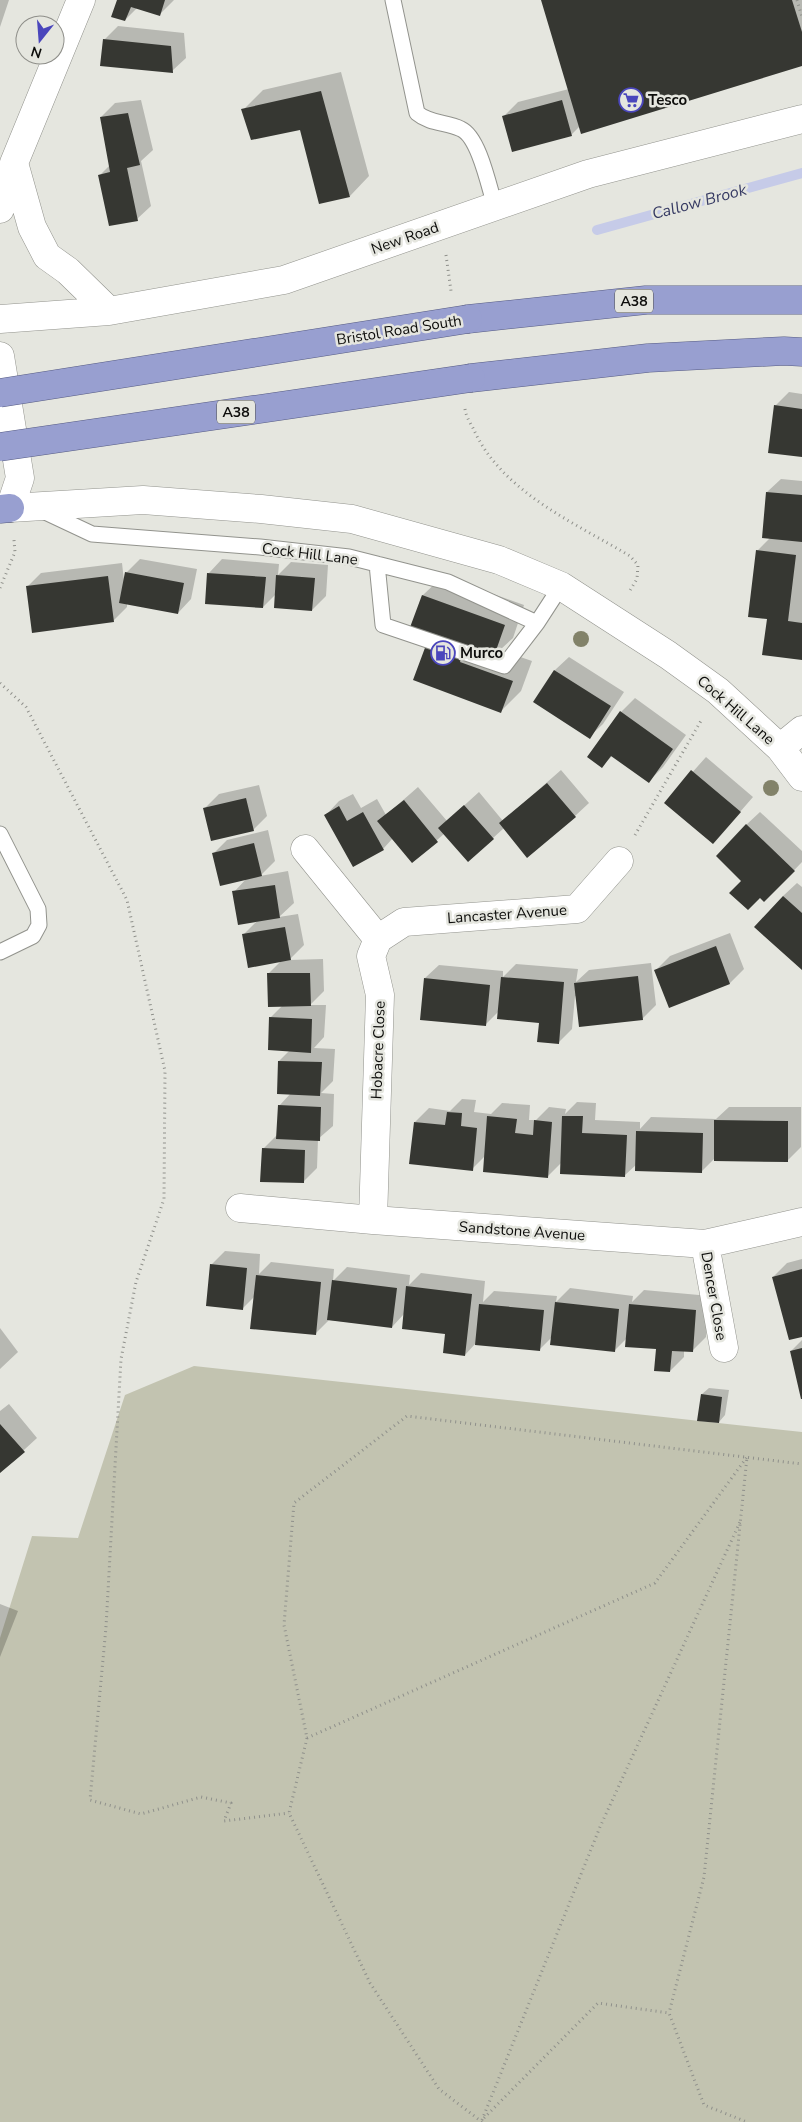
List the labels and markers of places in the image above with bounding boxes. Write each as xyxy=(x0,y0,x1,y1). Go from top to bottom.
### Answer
supermarket icon: Tesco xyxy=(618,87,644,113)
place label: Tesco xyxy=(648,90,688,110)
fuel station icon: Murco xyxy=(430,640,456,666)
place label: Murco xyxy=(460,643,503,663)

